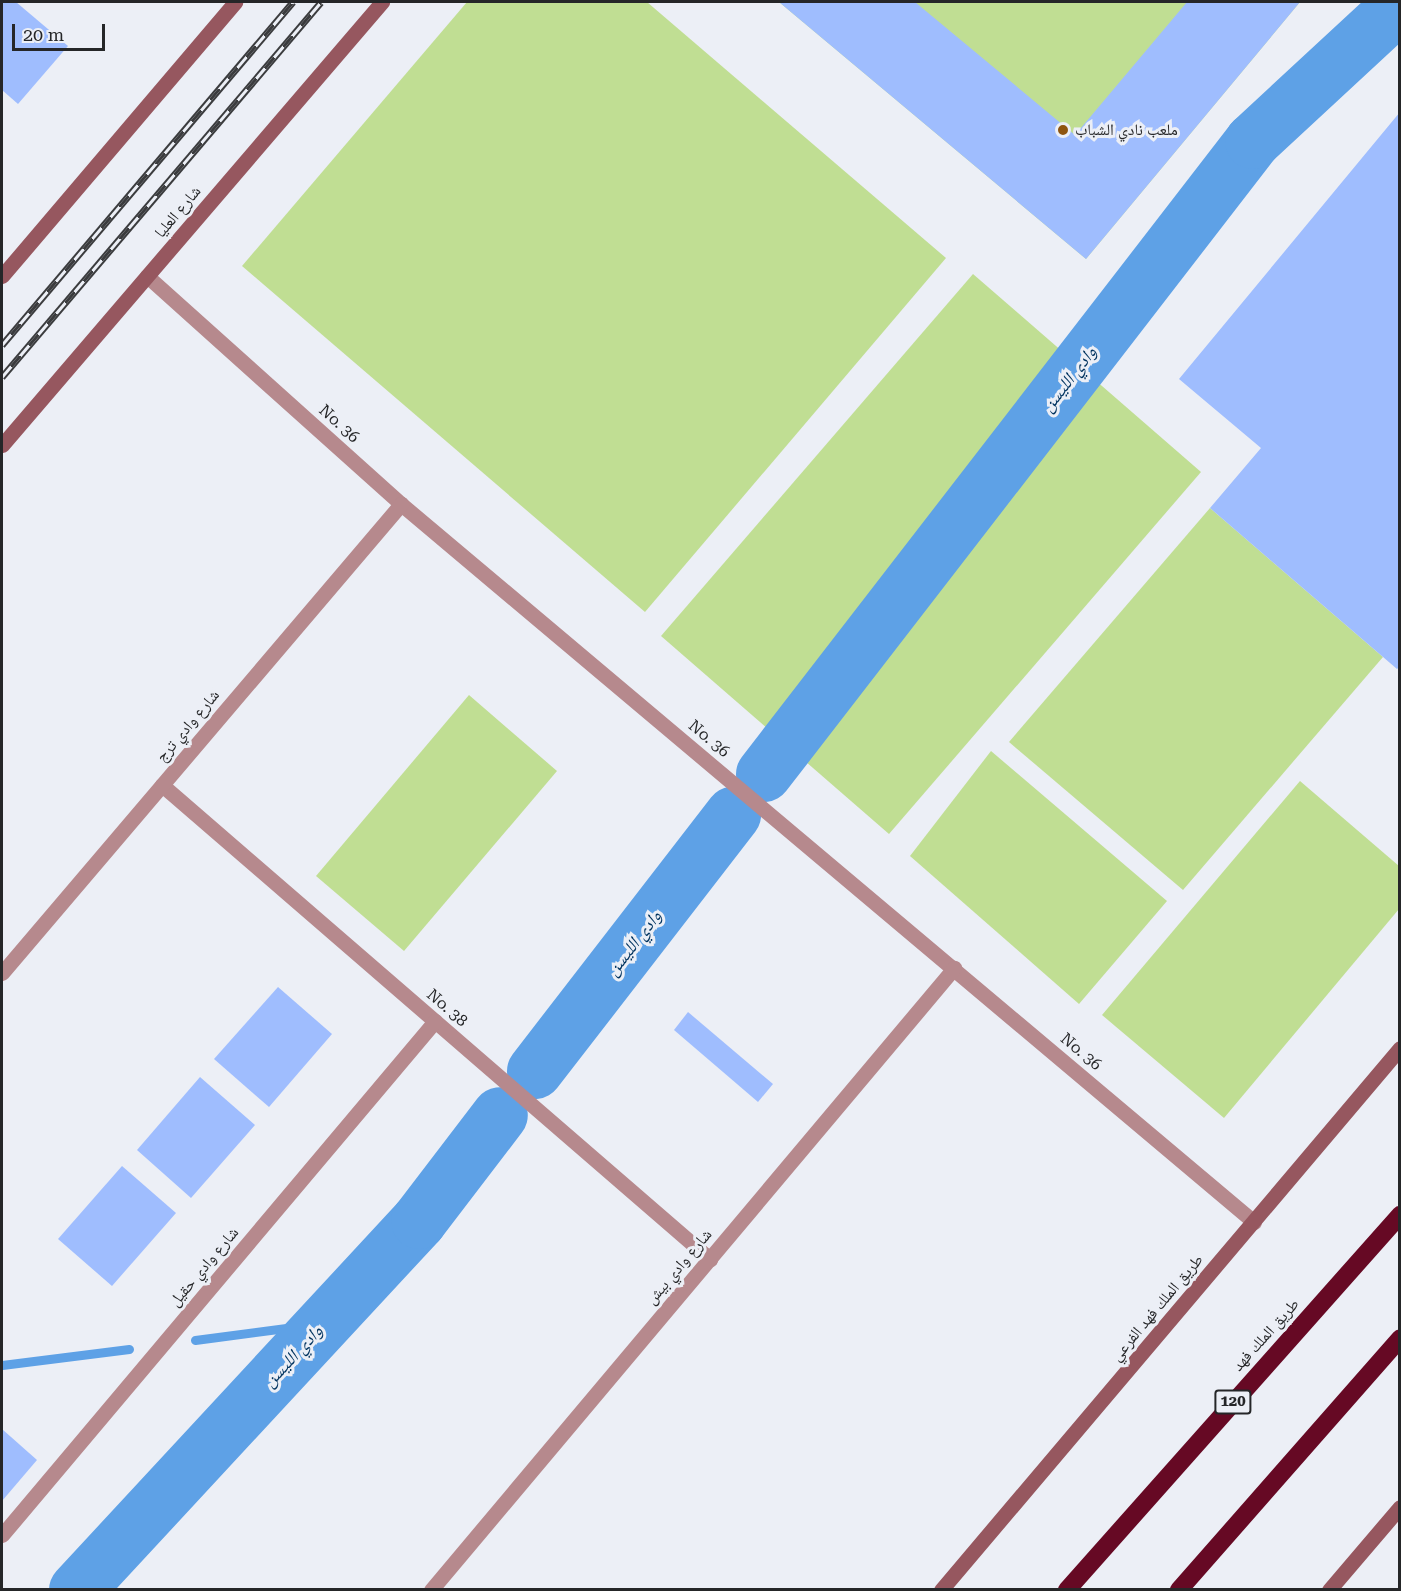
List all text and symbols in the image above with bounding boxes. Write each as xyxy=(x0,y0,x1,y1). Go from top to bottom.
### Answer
scale bar xyxy=(15,12,108,50)
text: 20 m xyxy=(23,24,64,45)
place label: ملعب نادي الشباب xyxy=(1075,120,1178,140)
marker: ملعب نادي الشباب xyxy=(1056,123,1070,137)
street label: شارع العليا xyxy=(151,182,205,242)
water label: وادي الليسن xyxy=(1037,342,1101,416)
street label: No. 36 xyxy=(315,401,363,447)
street label: شارع وادي ترج xyxy=(152,686,224,766)
street label: No. 36 xyxy=(685,716,733,762)
water label: وادي الليسن xyxy=(602,906,666,980)
street label: No. 38 xyxy=(423,985,471,1031)
street label: No. 36 xyxy=(1057,1029,1105,1075)
street label: شارع وادي حقيل xyxy=(165,1223,243,1311)
street label: شارع وادي بيش xyxy=(642,1225,716,1309)
street label: طريق الملك فهد الفرعي xyxy=(1107,1251,1207,1365)
street label: طريق الملك فهد xyxy=(1228,1295,1304,1375)
water label: وادي الليسن xyxy=(259,1320,327,1392)
road number: 120 xyxy=(1214,1390,1252,1414)

